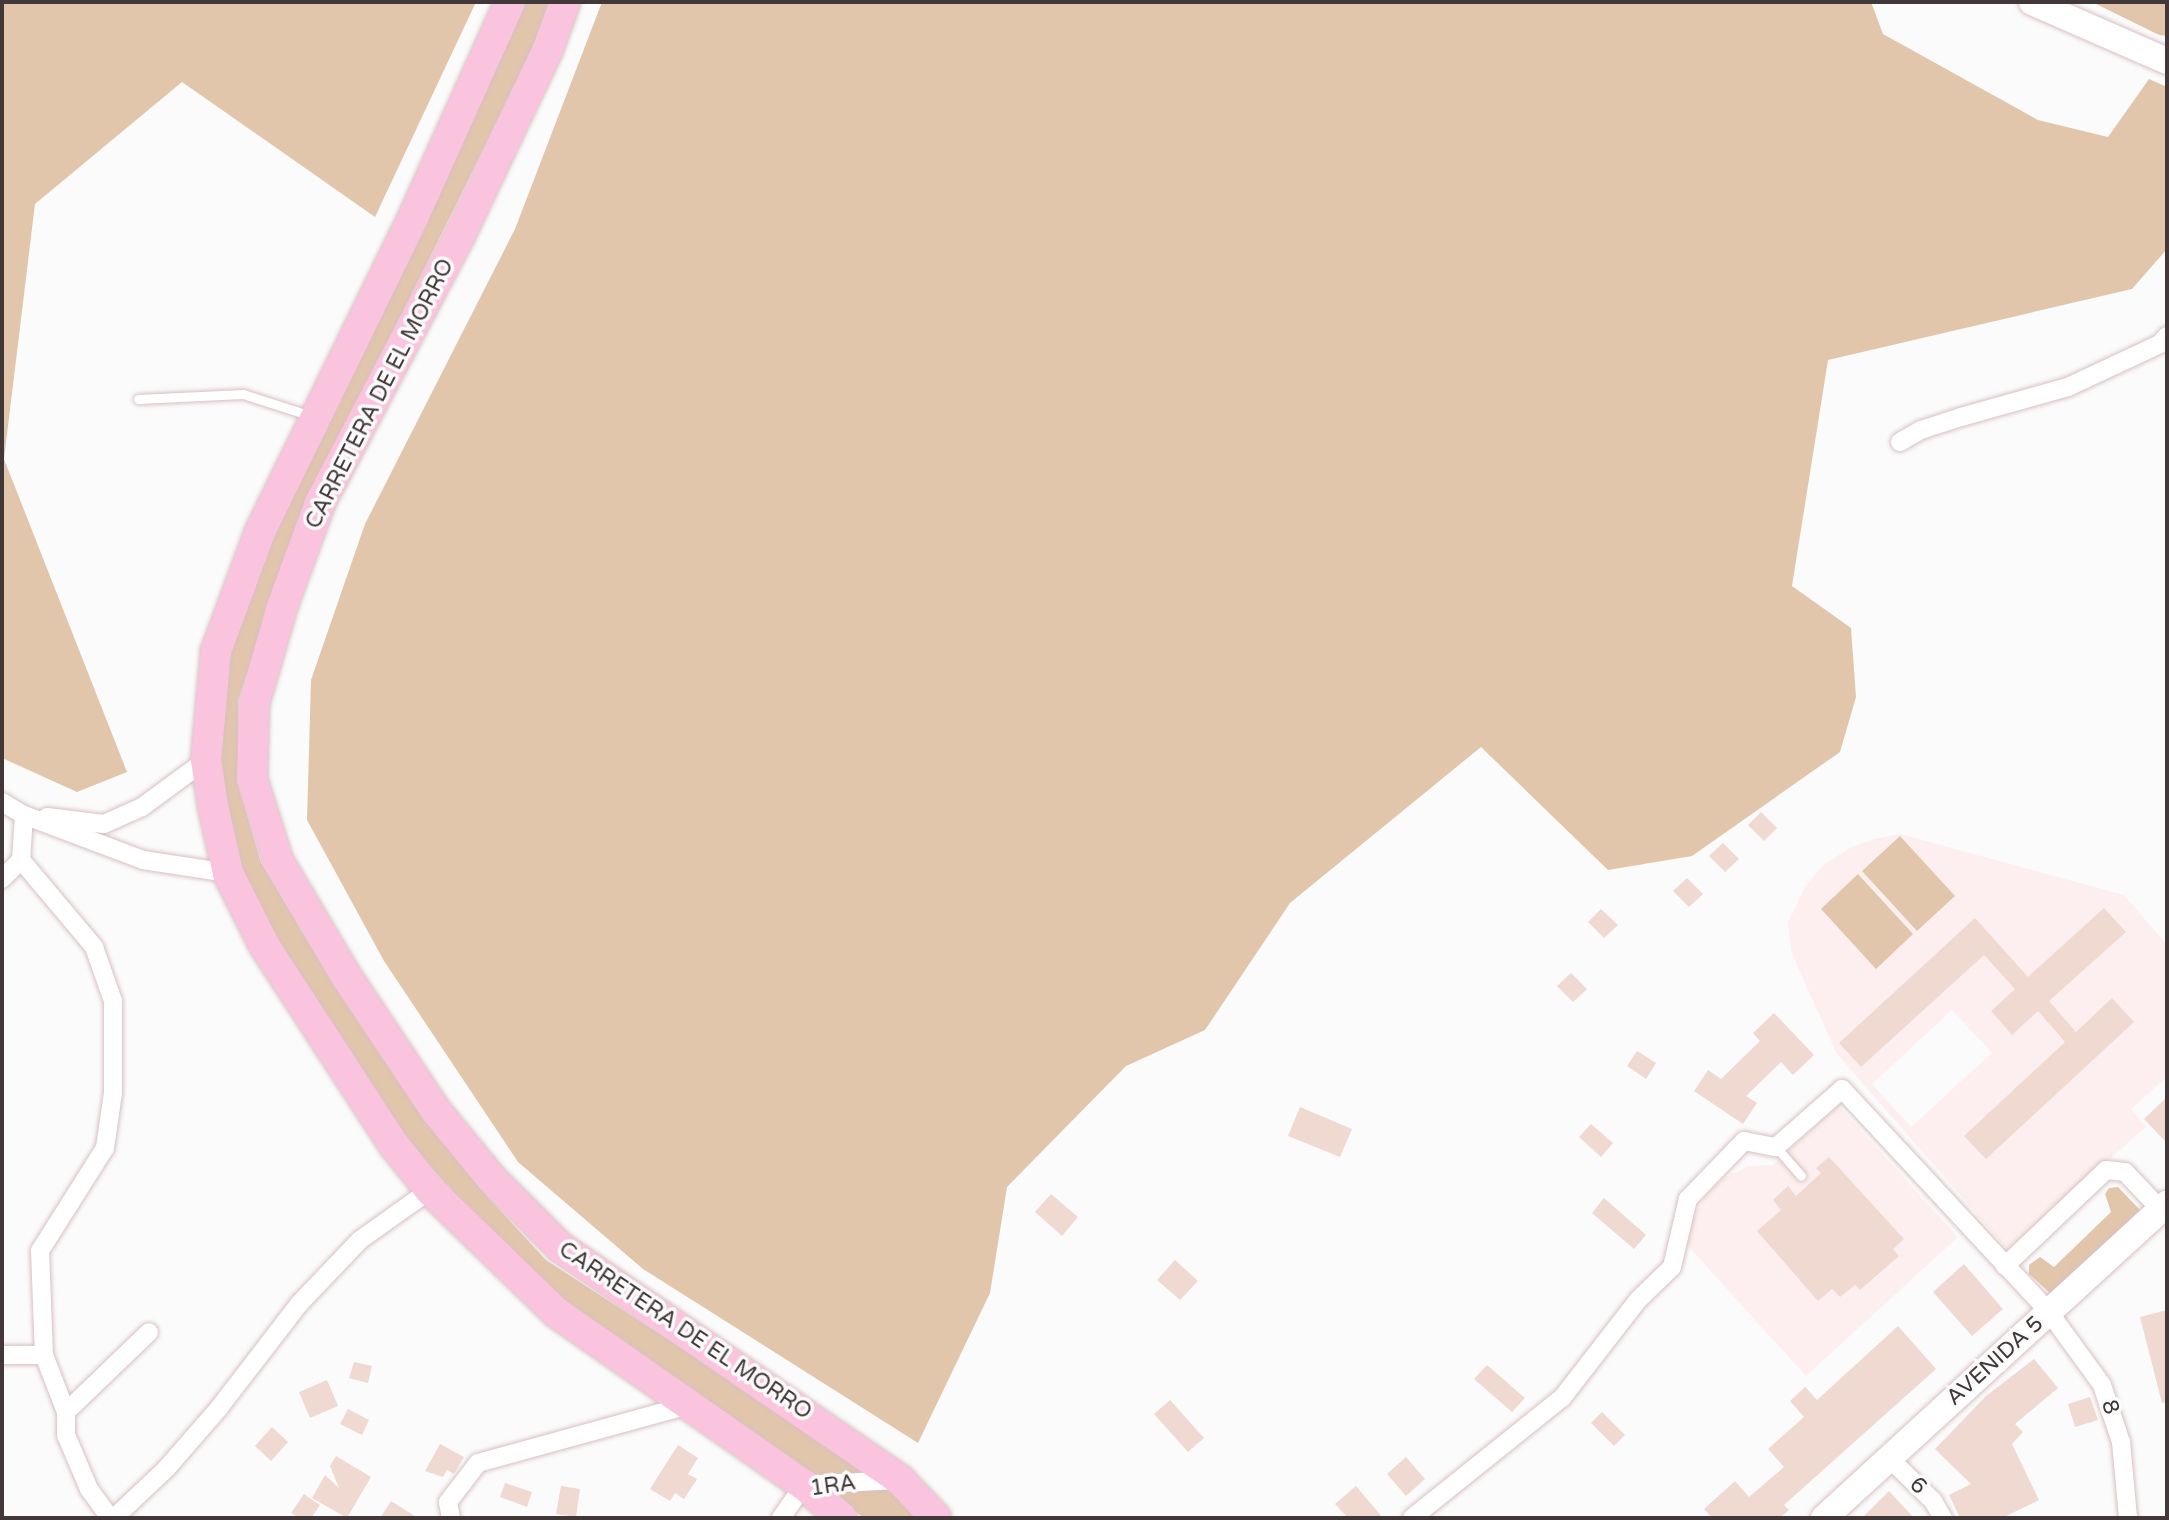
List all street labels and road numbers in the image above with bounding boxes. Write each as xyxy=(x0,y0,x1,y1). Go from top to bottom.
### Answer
street label: CARRETERA DE EL MORRO xyxy=(300,255,460,533)
street label: CARRETERA DE EL MORRO xyxy=(554,1236,816,1426)
street label: AVENIDA 5 xyxy=(1941,1311,2049,1411)
street label: 8 xyxy=(2095,1396,2125,1418)
street label: 1RA xyxy=(808,1470,858,1502)
street label: 6 xyxy=(1904,1472,1932,1500)

